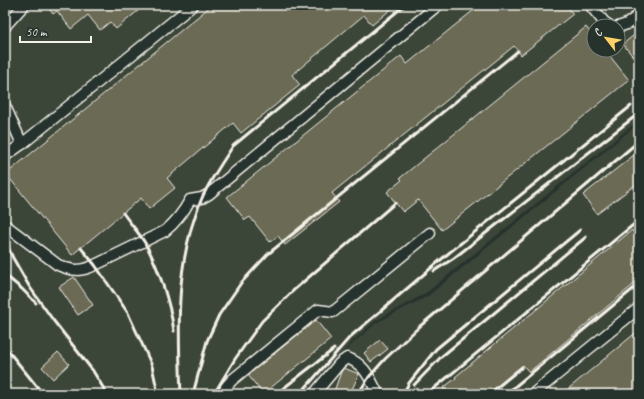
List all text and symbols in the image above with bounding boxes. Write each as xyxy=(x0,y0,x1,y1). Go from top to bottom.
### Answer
scale bar xyxy=(20,18,91,44)
north arrow xyxy=(586,18,626,58)
text: 50 m xyxy=(26,24,48,40)
text: С xyxy=(590,26,606,39)

